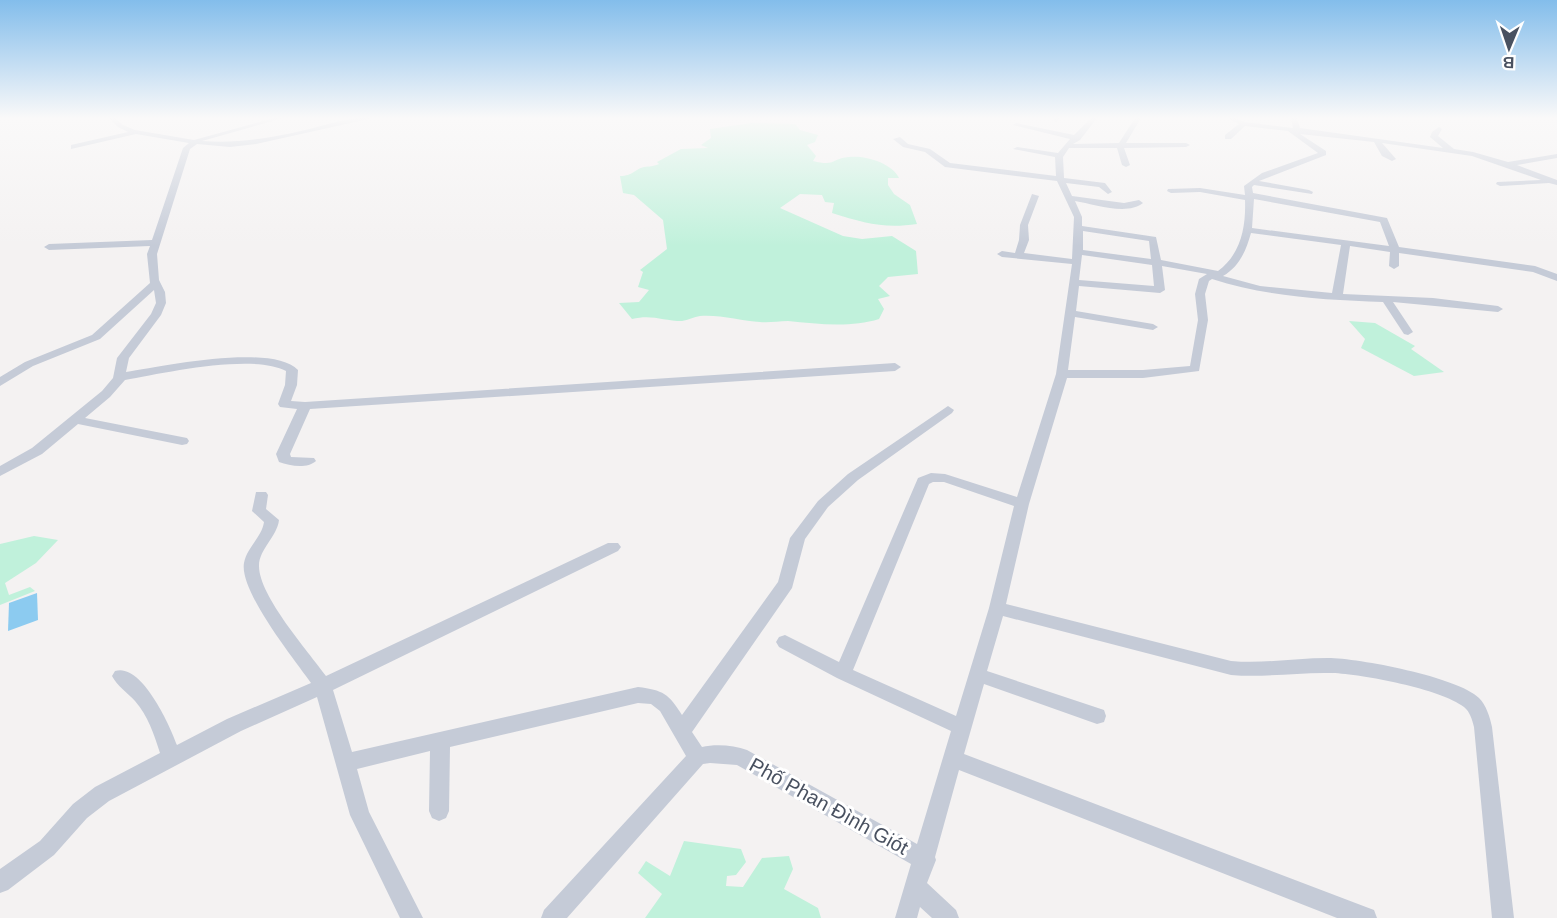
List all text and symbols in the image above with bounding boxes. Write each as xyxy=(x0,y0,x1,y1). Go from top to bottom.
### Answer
north arrow xyxy=(1479,18,1539,78)
text: B xyxy=(1502,54,1515,71)
street label: Phố Phan Đình Giót xyxy=(746,753,913,859)

